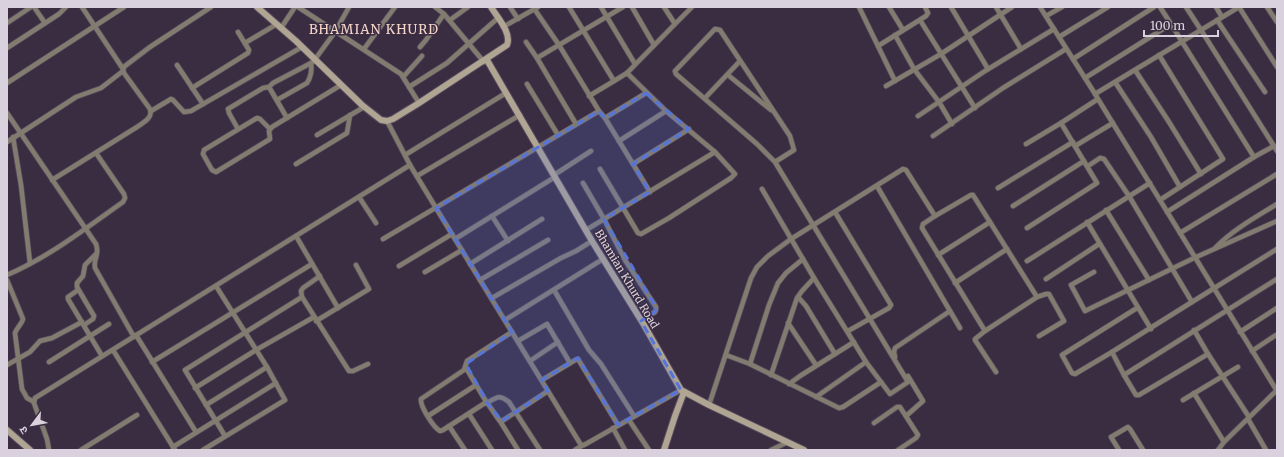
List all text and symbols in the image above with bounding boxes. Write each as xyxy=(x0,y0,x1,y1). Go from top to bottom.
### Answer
scale bar xyxy=(1144,12,1218,38)
text: 100 m xyxy=(1150,18,1185,33)
district label: BHAMIAN KHURD xyxy=(309,21,439,38)
street label: Bhamian Khurd Road xyxy=(592,227,662,331)
north arrow xyxy=(12,405,52,445)
text: उ xyxy=(16,423,31,437)

